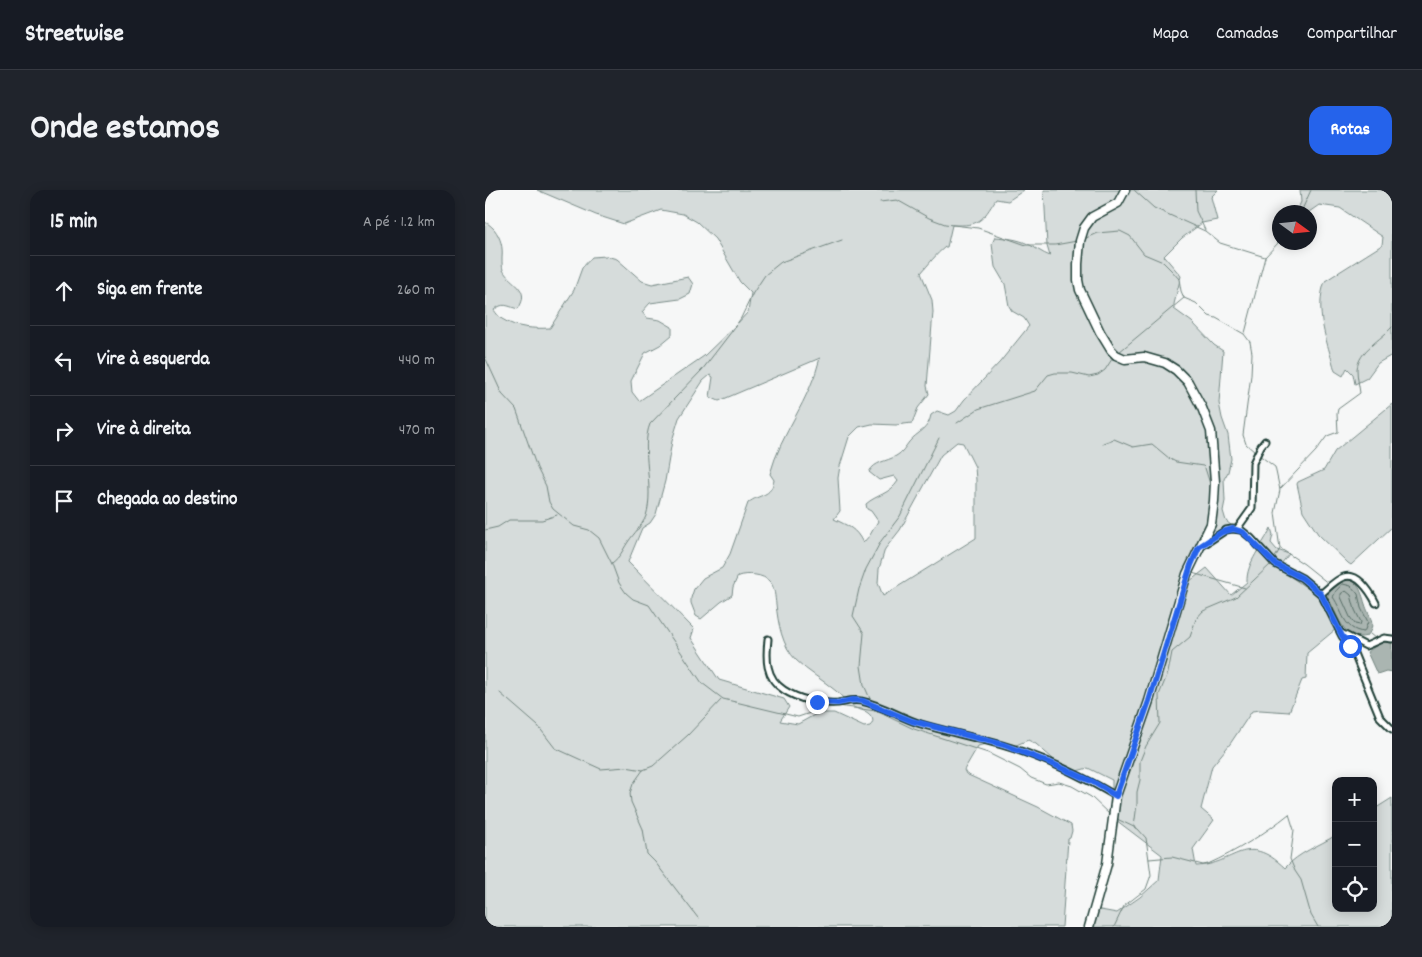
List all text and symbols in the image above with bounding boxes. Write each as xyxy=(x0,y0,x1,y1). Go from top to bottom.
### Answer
text: Streetwise xyxy=(25,18,124,52)
text: Mapa xyxy=(1152,22,1188,47)
text: Camadas xyxy=(1216,22,1279,47)
text: Compartilhar xyxy=(1307,22,1397,47)
text: Onde estamos xyxy=(30,105,220,155)
button: Rotas xyxy=(1309,106,1392,155)
north arrow xyxy=(1272,205,1317,250)
text: 15 min xyxy=(50,208,97,238)
text: A pé · 1.2 km xyxy=(363,211,435,234)
icon: ahead xyxy=(50,277,78,305)
text: Siga em frente xyxy=(97,277,202,304)
text: 260 m xyxy=(397,279,435,302)
icon: left xyxy=(50,347,78,375)
text: Vire à esquerda xyxy=(97,347,209,374)
text: 440 m xyxy=(398,349,435,372)
icon: right xyxy=(50,417,78,445)
text: Vire à direita xyxy=(97,417,190,444)
text: 470 m xyxy=(399,419,435,442)
icon: arrive xyxy=(50,487,78,515)
text: Chegada ao destino xyxy=(97,487,238,514)
route start xyxy=(1339,635,1362,658)
route end xyxy=(806,691,829,714)
map controls xyxy=(1332,777,1377,912)
button: + xyxy=(1332,777,1377,822)
button: − xyxy=(1332,822,1377,867)
button: locate xyxy=(1332,867,1377,912)

